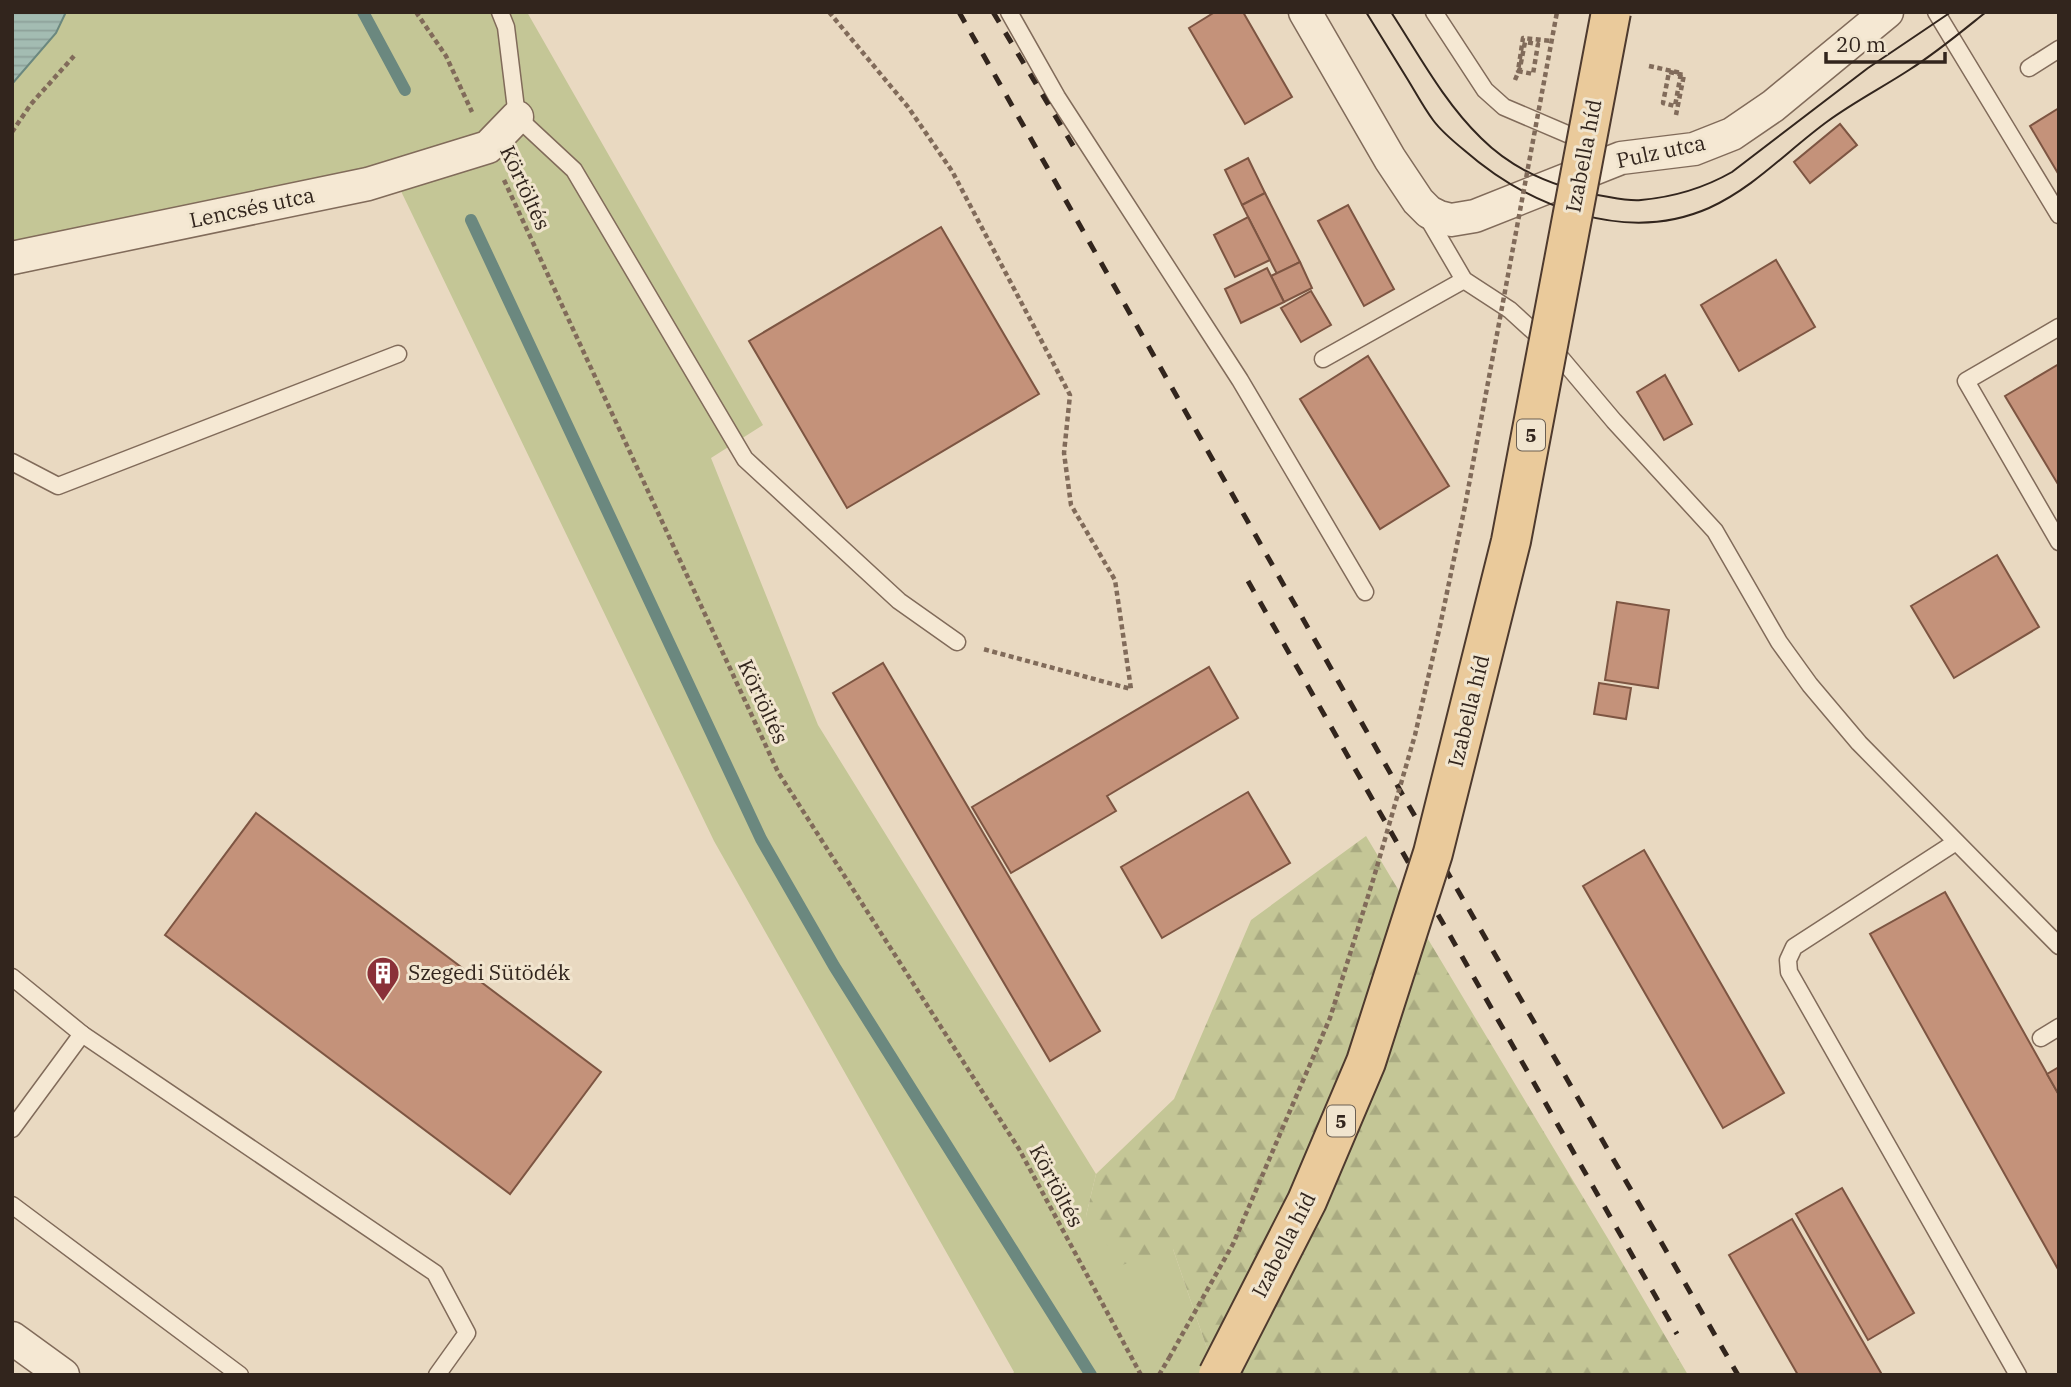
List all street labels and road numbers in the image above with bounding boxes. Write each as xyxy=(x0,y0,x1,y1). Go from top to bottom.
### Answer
street label: Izabella híd xyxy=(1558,97,1608,215)
street label: Pulz utca xyxy=(1614,128,1708,174)
street label: Körtöltés xyxy=(494,141,558,234)
street label: Lencsés utca xyxy=(187,180,317,234)
road number: 5 xyxy=(1517,420,1545,450)
street label: Izabella híd xyxy=(1441,652,1496,770)
street label: Körtöltés xyxy=(732,655,796,748)
road number: 5 xyxy=(1327,1106,1355,1136)
street label: Körtöltés xyxy=(1023,1139,1090,1232)
street label: Izabella híd xyxy=(1245,1187,1322,1302)

